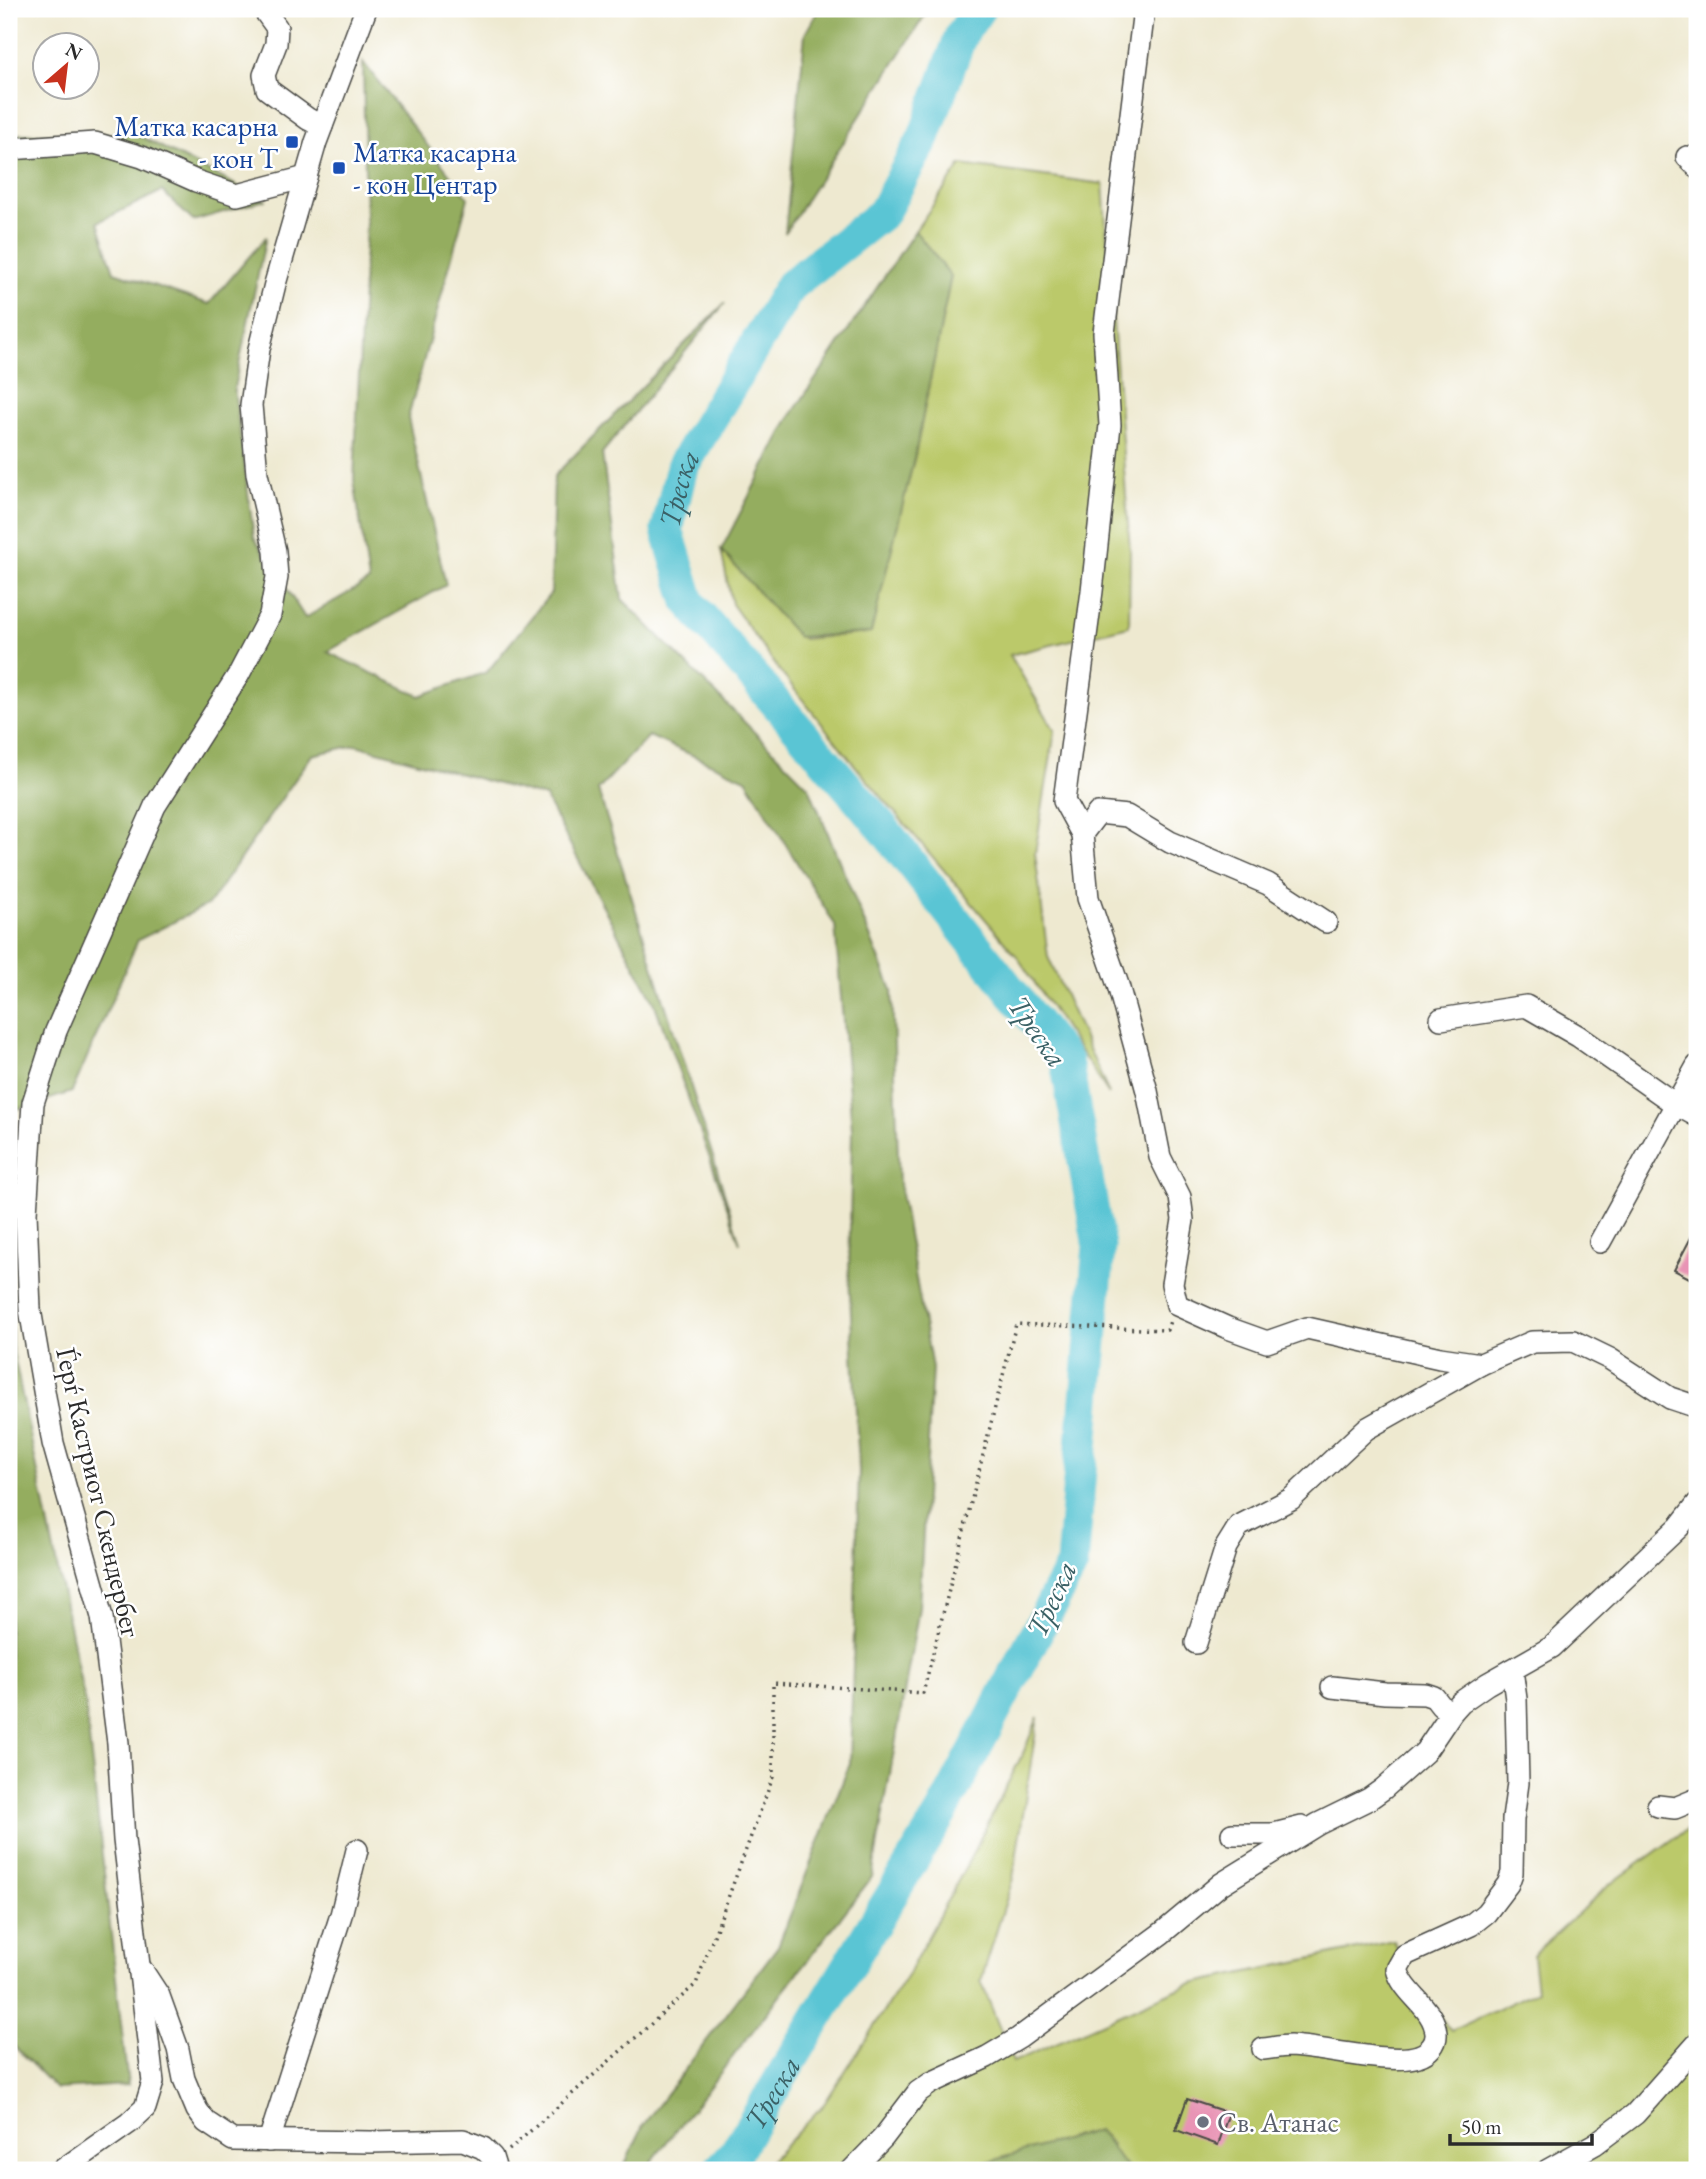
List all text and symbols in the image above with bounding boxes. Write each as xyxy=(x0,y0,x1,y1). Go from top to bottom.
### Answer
north arrow xyxy=(32,32,102,102)
text: N xyxy=(61,37,87,66)
place label: Матка касарна - кон Т xyxy=(114,108,279,176)
marker: Матка касарна - кон Т xyxy=(284,134,300,150)
place label: Матка касарна - кон Центар xyxy=(353,134,517,202)
marker: Матка касарна - кон Центар xyxy=(331,160,347,176)
water label: Треска xyxy=(649,441,708,531)
water label: Треска xyxy=(999,987,1077,1075)
street label: Ѓерѓ Кастриот Скендербег xyxy=(48,1344,150,1640)
water label: Треска xyxy=(1017,1555,1085,1643)
water label: Треска xyxy=(734,2049,809,2137)
scale bar xyxy=(1450,2102,1592,2146)
place label: Св. Атанас xyxy=(1217,2104,1339,2140)
text: 50 m xyxy=(1461,2113,1502,2140)
marker: Св. Атанас xyxy=(1195,2114,1211,2130)

